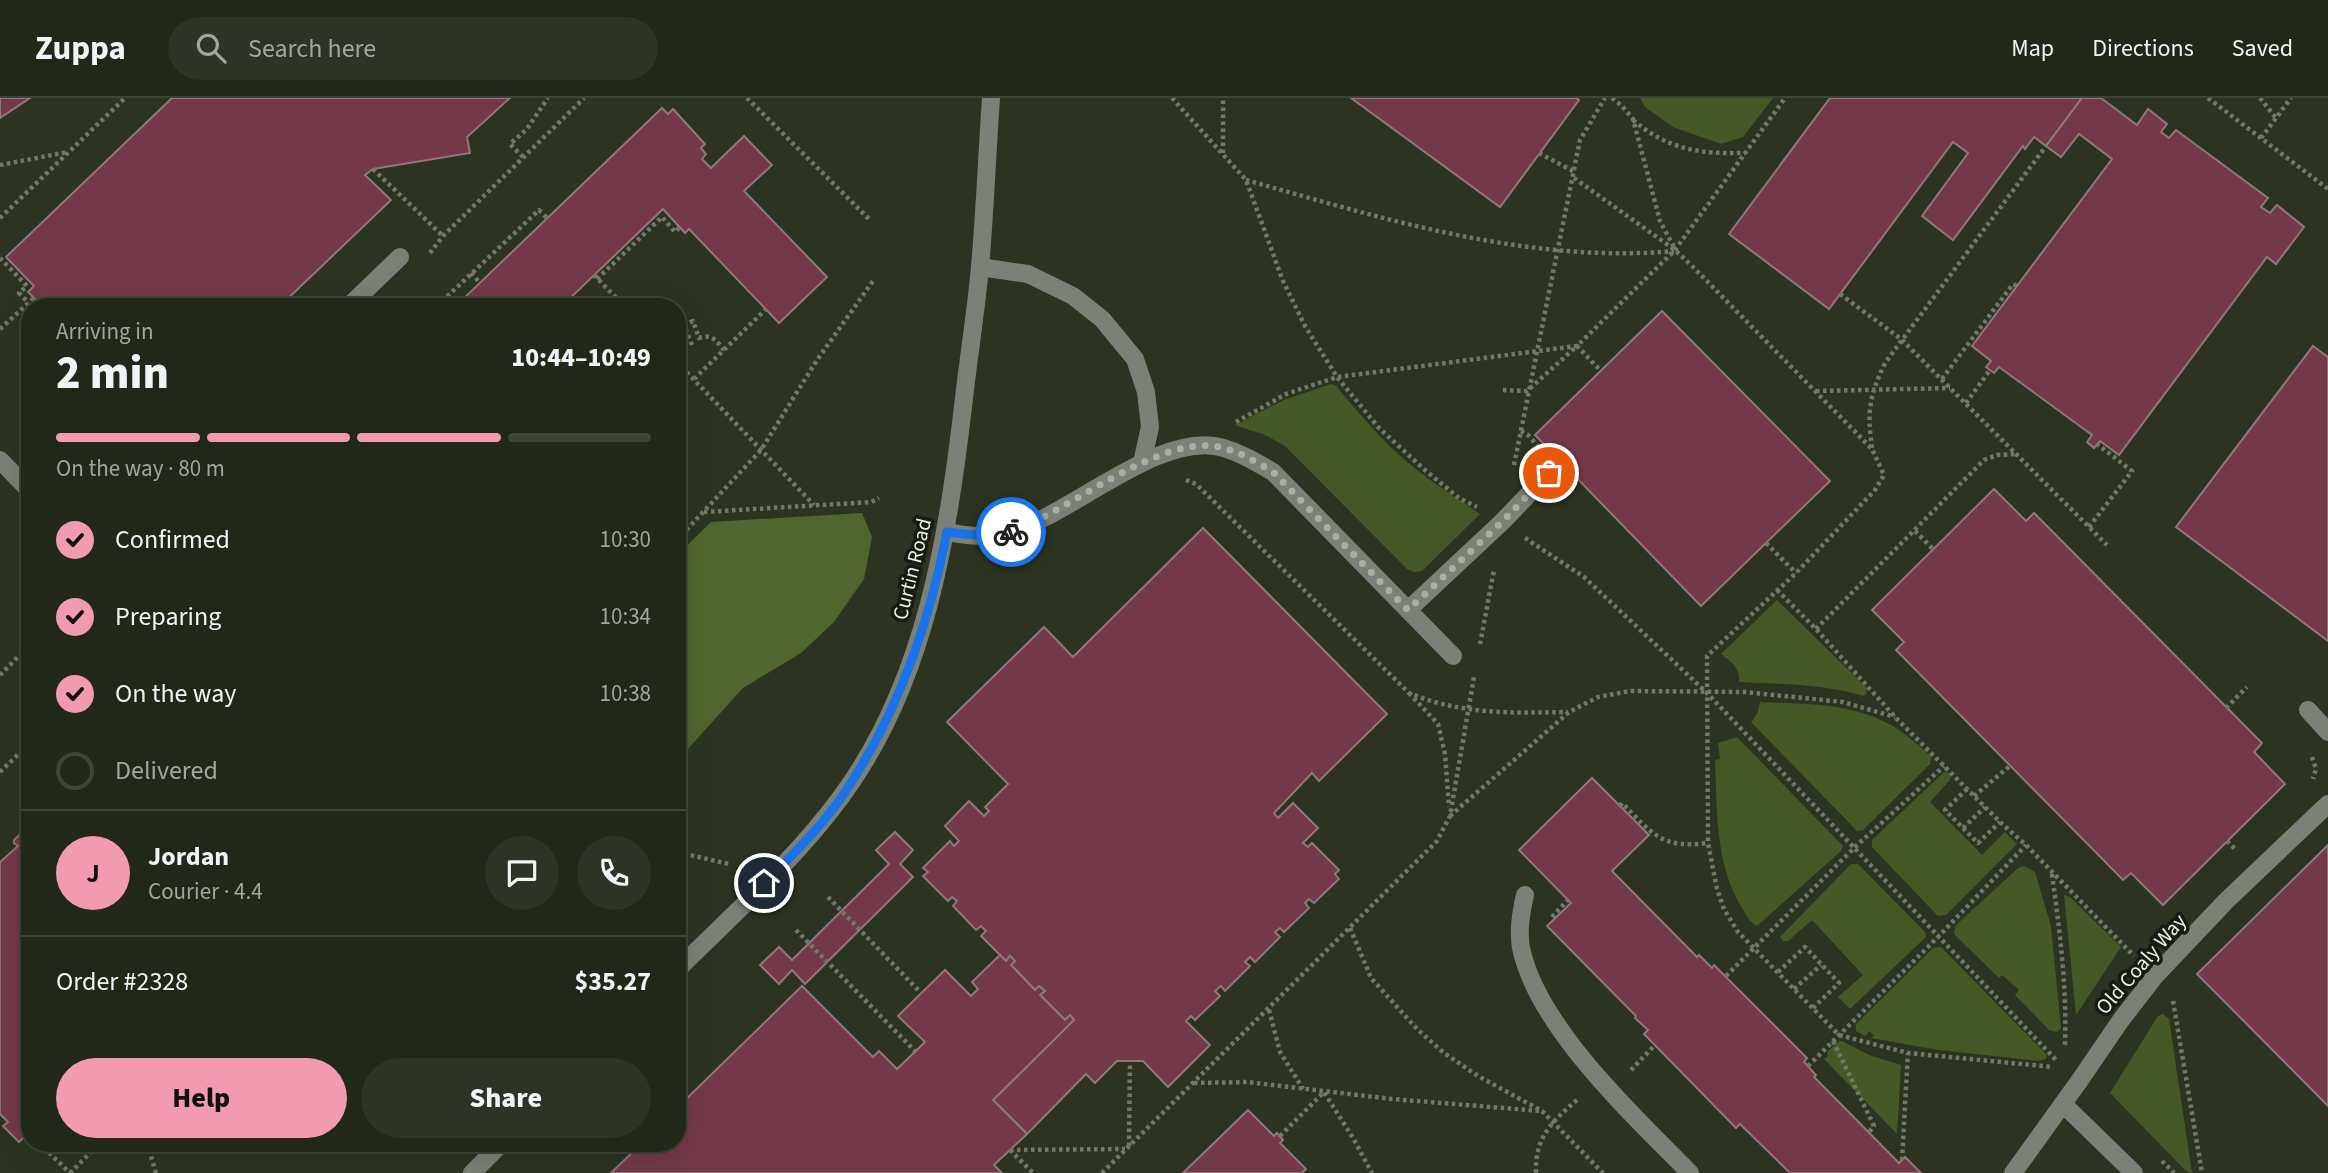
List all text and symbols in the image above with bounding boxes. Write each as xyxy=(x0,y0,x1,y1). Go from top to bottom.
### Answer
search box xyxy=(168,17,658,80)
text: Zuppa xyxy=(35,25,126,72)
icon: search xyxy=(192,29,230,67)
text: Search here xyxy=(248,30,376,67)
text: Map xyxy=(2011,31,2054,66)
text: Directions xyxy=(2092,31,2194,66)
text: Saved xyxy=(2232,31,2293,66)
text: Arriving in xyxy=(56,315,154,348)
text: 10:44–10:49 xyxy=(511,339,651,376)
text: 2 min xyxy=(56,341,169,406)
pin xyxy=(1519,443,1579,503)
text: On the way · 80 m xyxy=(56,452,225,485)
icon: bag xyxy=(1530,454,1568,492)
courier xyxy=(976,497,1046,567)
icon: bike xyxy=(992,513,1030,551)
street label: Curtin Road xyxy=(885,515,939,623)
icon: check xyxy=(56,521,94,559)
text: Confirmed xyxy=(115,521,230,558)
text: 10:30 xyxy=(600,523,651,556)
icon: check xyxy=(56,598,94,636)
text: Preparing xyxy=(115,598,221,635)
text: 10:34 xyxy=(600,600,651,633)
icon: check xyxy=(56,675,94,713)
text: On the way xyxy=(115,675,236,712)
text: 10:38 xyxy=(600,677,651,710)
text: Delivered xyxy=(115,752,218,789)
button: chat xyxy=(485,836,559,910)
button: phone xyxy=(577,836,651,910)
text: Jordan xyxy=(148,838,229,875)
pin xyxy=(734,853,794,913)
text: J xyxy=(86,855,100,892)
icon: home xyxy=(745,864,783,902)
text: Courier · 4.4 xyxy=(148,875,263,908)
street label: Old Coaly Way xyxy=(2089,907,2193,1021)
text: Order #2328 xyxy=(56,963,188,1000)
text: $35.27 xyxy=(575,963,651,1000)
button: Help xyxy=(56,1058,347,1138)
button: Share xyxy=(361,1058,651,1138)

